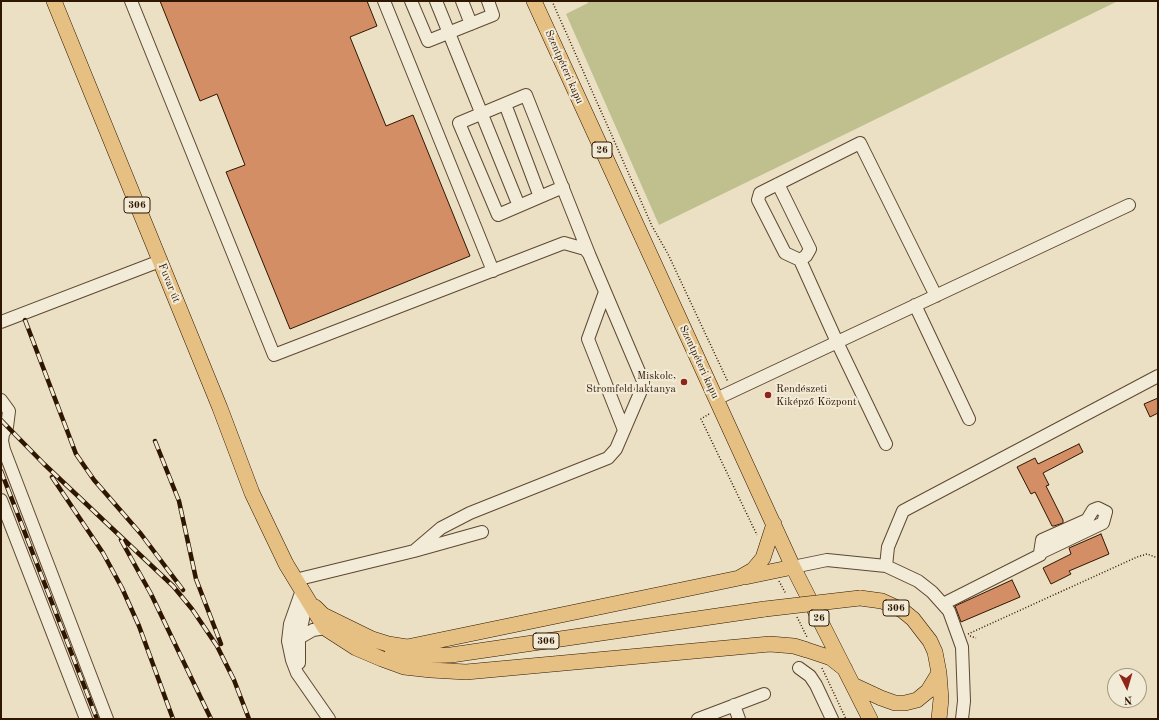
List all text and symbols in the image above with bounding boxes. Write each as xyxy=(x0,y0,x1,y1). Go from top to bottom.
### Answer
street label: Szentpéteri kapu xyxy=(542,28,586,106)
road number: 26 xyxy=(592,142,612,158)
road number: 306 xyxy=(124,197,150,213)
street label: Fuvar út xyxy=(155,261,183,305)
street label: Szentpéteri kapu xyxy=(676,323,722,401)
place label: Miskolc, Stromfeld laktanya xyxy=(586,369,676,395)
marker: Miskolc, Stromfeld laktanya xyxy=(679,377,689,387)
place label: Rendészeti Kiképző Központ xyxy=(776,382,857,408)
marker: Rendészeti Kiképző Központ xyxy=(763,390,773,400)
road number: 306 xyxy=(883,600,909,616)
road number: 26 xyxy=(809,610,829,626)
road number: 306 xyxy=(533,633,559,649)
north arrow xyxy=(1107,668,1147,708)
text: N xyxy=(1123,694,1133,705)

